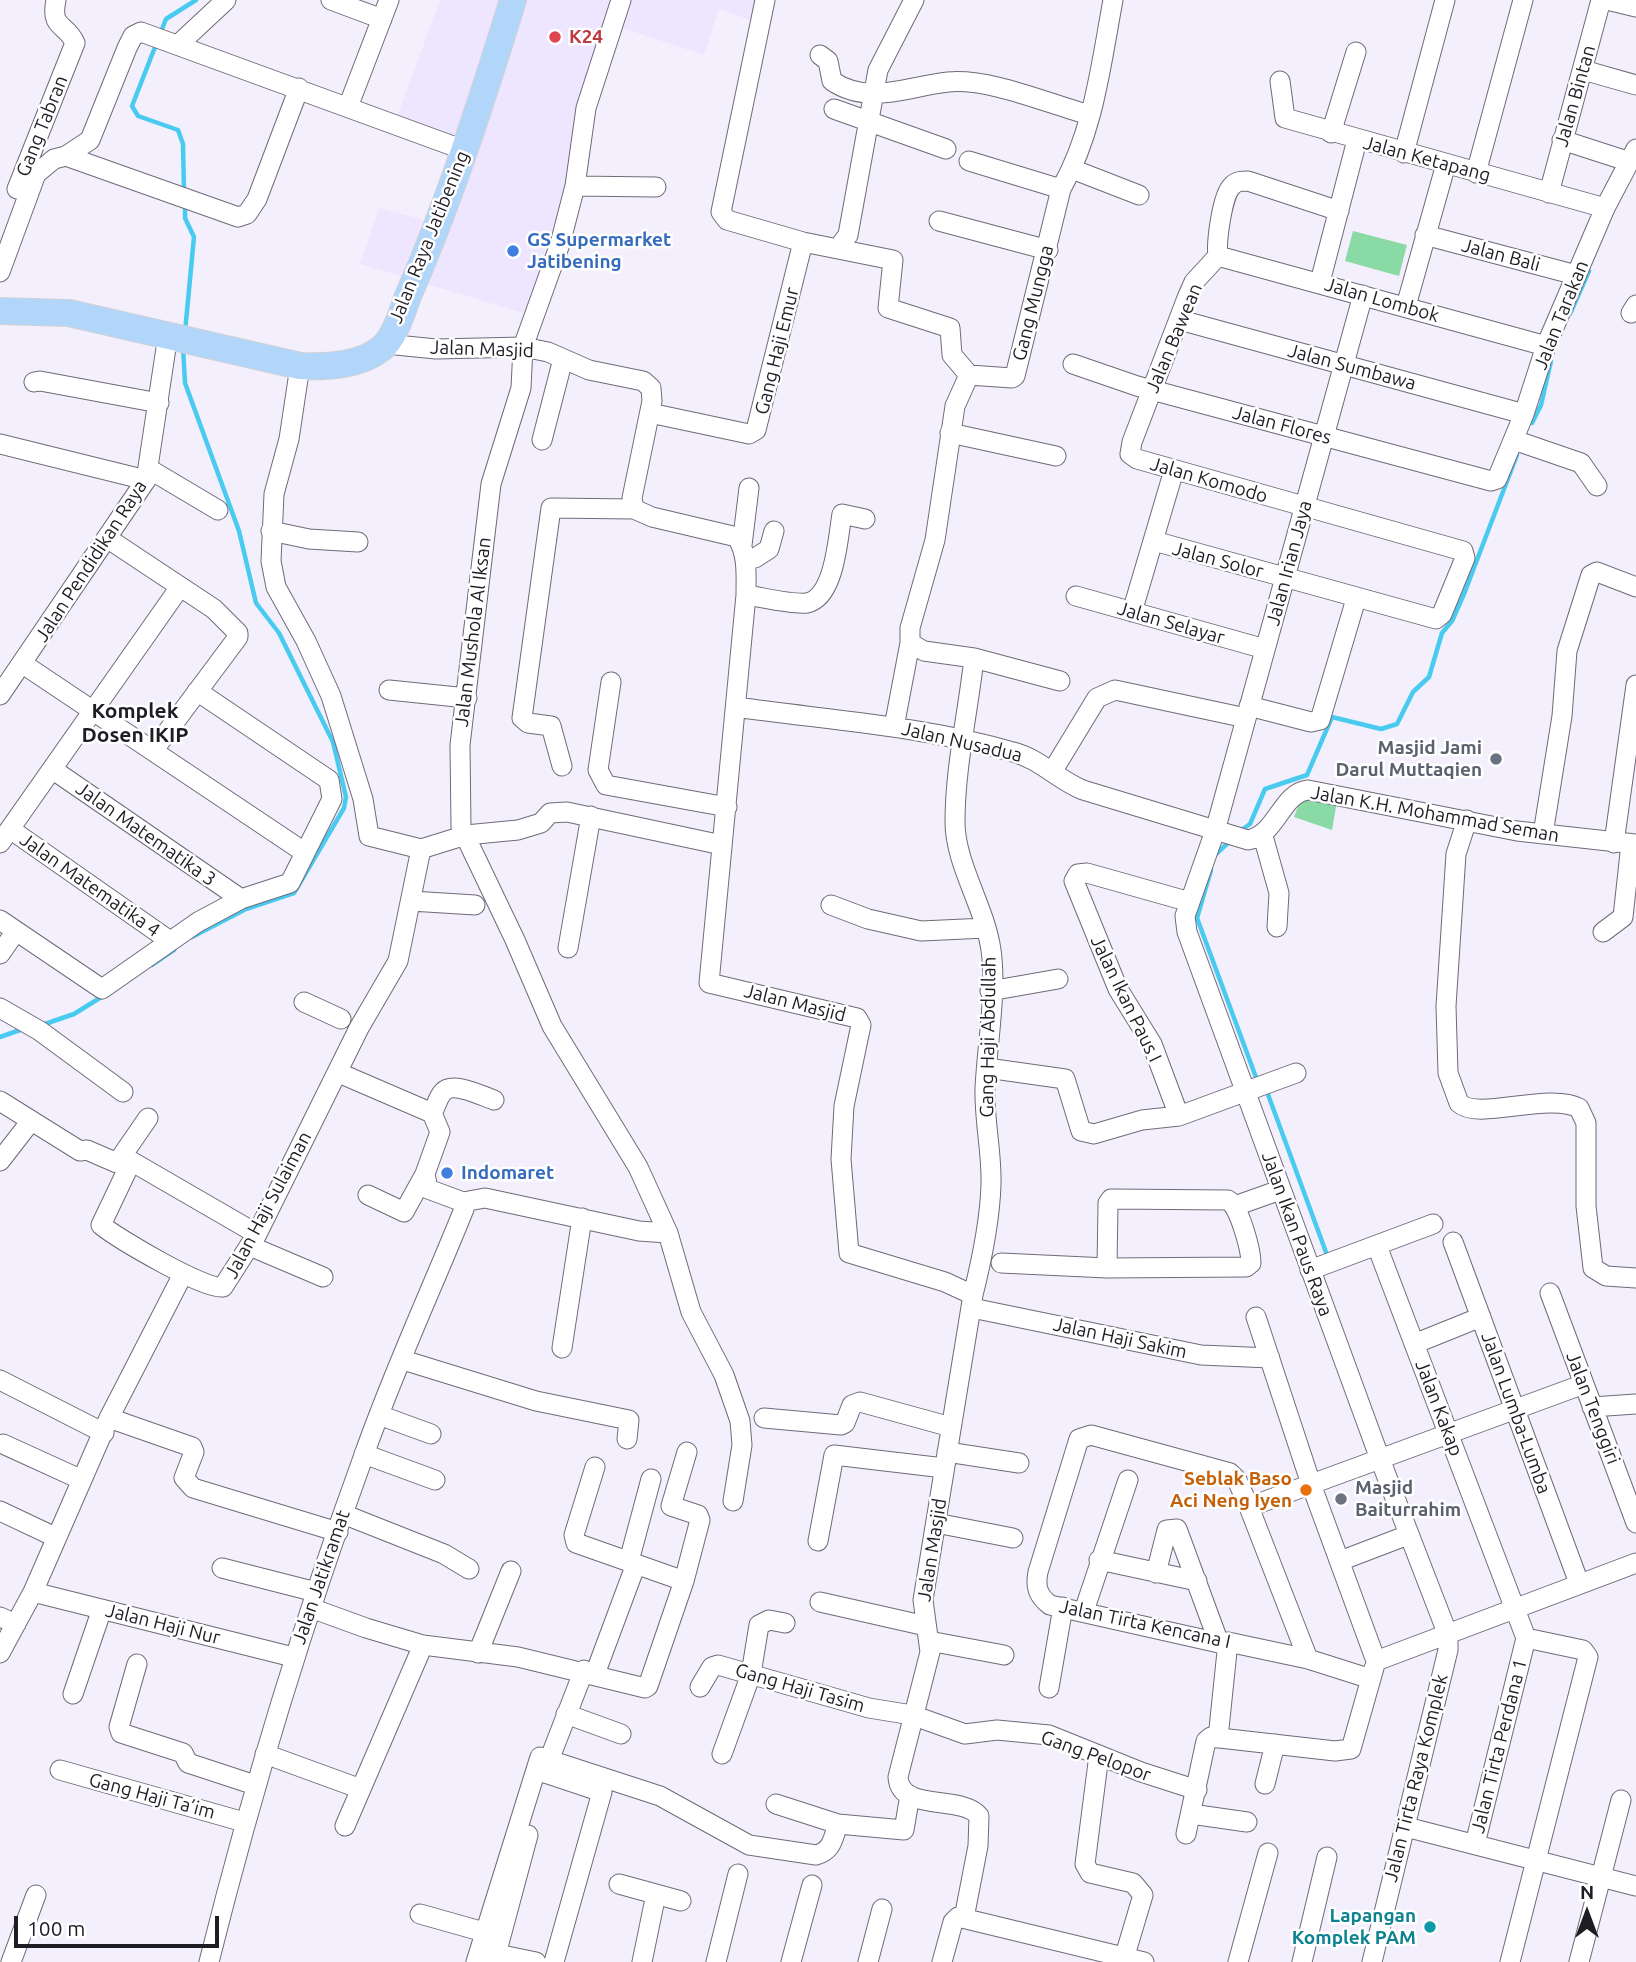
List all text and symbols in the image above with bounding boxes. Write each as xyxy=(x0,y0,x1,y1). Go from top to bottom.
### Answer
place label: K24 xyxy=(569,26,603,48)
marker: K24 xyxy=(547,29,563,45)
street label: Jalan Bintan xyxy=(1550,43,1600,149)
street label: Gang Tabran xyxy=(11,72,73,180)
street label: Jalan Ketapang xyxy=(1361,131,1493,187)
street label: Jalan Raya Jatibening xyxy=(384,147,474,327)
place label: GS Supermarket Jatibening xyxy=(527,229,671,273)
street label: Jalan Bali xyxy=(1459,234,1543,276)
marker: GS Supermarket Jatibening xyxy=(505,243,521,259)
street label: Gang Mungga xyxy=(1008,243,1058,363)
street label: Jalan Tarakan xyxy=(1529,257,1593,373)
street label: Jalan Lombok xyxy=(1322,273,1442,327)
street label: Jalan Bawean xyxy=(1141,280,1207,396)
street label: Gang Haji Emur xyxy=(750,285,804,417)
street label: Jalan Masjid xyxy=(430,336,534,362)
street label: Jalan Sumbawa xyxy=(1285,339,1419,395)
street label: Jalan Flores xyxy=(1230,401,1334,449)
street label: Jalan Komodo xyxy=(1148,452,1270,508)
street label: Jalan Pendidikan Raya xyxy=(30,476,152,646)
street label: Jalan Irian Jaya xyxy=(1261,498,1317,628)
street label: Jalan Mushola Al Iksan xyxy=(450,536,496,728)
street label: Jalan Solor xyxy=(1170,537,1266,583)
street label: Jalan Selayar xyxy=(1115,597,1227,649)
district label: Komplek Dosen IKIP xyxy=(81,698,189,748)
street label: Jalan Nusadua xyxy=(899,717,1025,767)
place label: Masjid Jami Darul Muttaqien xyxy=(1336,737,1482,781)
marker: Masjid Jami Darul Muttaqien xyxy=(1488,751,1504,767)
street label: Jalan Matematika 3 xyxy=(71,777,221,891)
street label: Jalan K.H. Mohammad Seman xyxy=(1309,781,1561,847)
street label: Jalan Matematika 4 xyxy=(15,828,165,942)
street label: Jalan Ikan Paus I xyxy=(1086,932,1166,1066)
street label: Gang Haji Abdullah xyxy=(975,956,1001,1118)
street label: Jalan Masjid xyxy=(742,979,848,1027)
street label: Jalan Haji Sulaiman xyxy=(220,1128,316,1282)
street label: Jalan Ikan Paus Raya xyxy=(1257,1149,1337,1319)
place label: Indomaret xyxy=(461,1162,554,1184)
marker: Indomaret xyxy=(439,1165,455,1181)
street label: Jalan Haji Sakim xyxy=(1051,1313,1189,1363)
street label: Jalan Lumba-Lumba xyxy=(1476,1329,1556,1497)
street label: Jalan Tenggiri xyxy=(1561,1349,1625,1467)
street label: Jalan Kakap xyxy=(1410,1357,1468,1459)
place label: Seblak Baso Aci Neng Iyen xyxy=(1170,1468,1292,1512)
place label: Masjid Baiturrahim xyxy=(1355,1477,1461,1521)
marker: Seblak Baso Aci Neng Iyen xyxy=(1298,1482,1314,1498)
marker: Masjid Baiturrahim xyxy=(1333,1491,1349,1507)
street label: Jalan Masjid xyxy=(913,1497,951,1603)
street label: Jalan Jatikramat xyxy=(287,1507,355,1647)
street label: Jalan Tirta Kencana I xyxy=(1057,1595,1233,1653)
street label: Jalan Haji Nur xyxy=(103,1599,223,1649)
street label: Jalan Tirta Perdana 1 xyxy=(1466,1657,1532,1835)
street label: Gang Haji Tasim xyxy=(732,1659,868,1717)
street label: Jalan Tirta Raya Komplek xyxy=(1379,1672,1453,1884)
street label: Gang Pelopor xyxy=(1038,1726,1154,1786)
street label: Gang Haji Ta’im xyxy=(86,1768,218,1824)
north arrow xyxy=(1552,1878,1622,1948)
text: N xyxy=(1580,1881,1594,1903)
scale bar xyxy=(18,1902,222,1946)
place label: Lapangan Komplek PAM xyxy=(1292,1905,1416,1949)
text: 100 m xyxy=(27,1916,85,1940)
marker: Lapangan Komplek PAM xyxy=(1422,1919,1438,1935)

